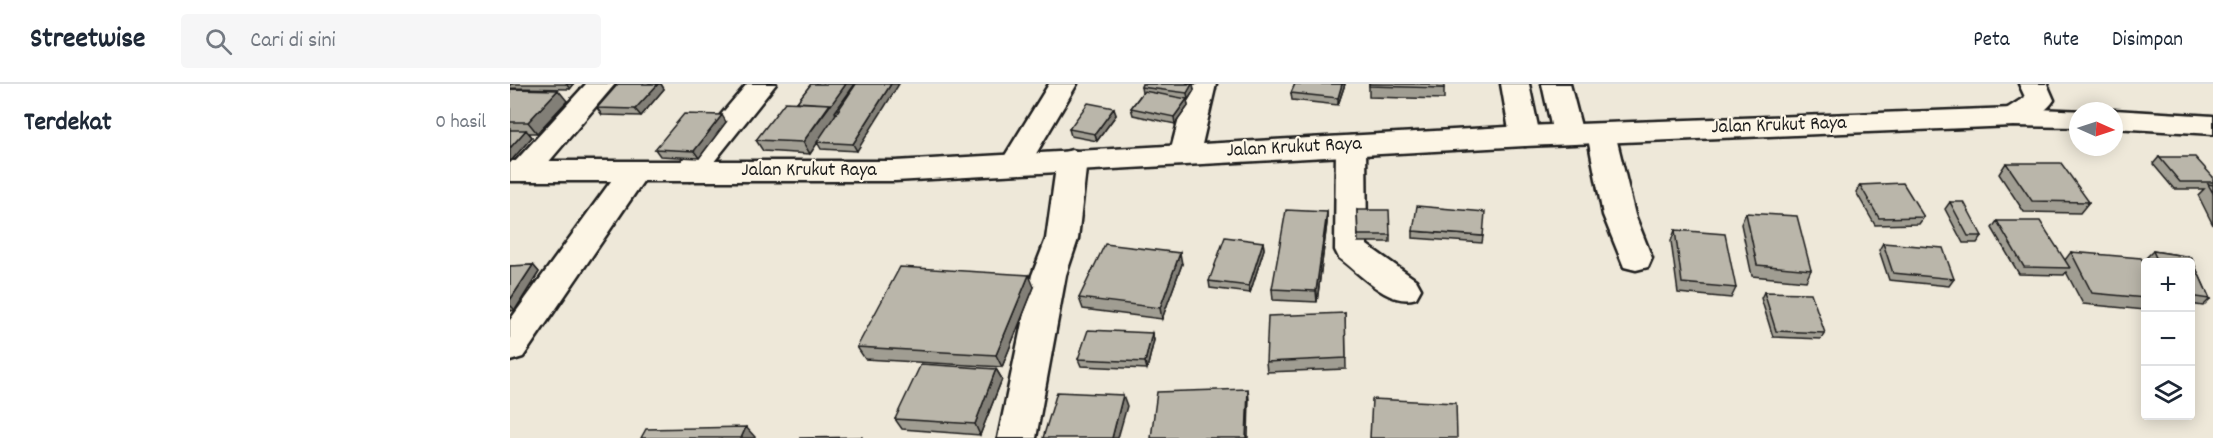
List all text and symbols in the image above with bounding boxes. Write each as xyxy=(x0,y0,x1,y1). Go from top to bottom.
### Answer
search box xyxy=(181,14,601,68)
text: Streetwise xyxy=(30,21,145,61)
icon: search xyxy=(202,25,235,58)
text: Cari di sini xyxy=(250,26,336,57)
text: Peta xyxy=(1973,26,2010,56)
text: Rute xyxy=(2043,26,2079,56)
text: Disimpan xyxy=(2112,26,2183,56)
north arrow xyxy=(2069,102,2123,156)
text: Terdekat xyxy=(24,105,112,142)
text: 0 hasil xyxy=(435,109,486,137)
street label: Jalan Krukut Raya xyxy=(1711,110,1848,142)
street label: Jalan Krukut Raya xyxy=(1226,130,1363,166)
street label: Jalan Krukut Raya xyxy=(741,157,877,185)
map controls xyxy=(2141,258,2195,420)
button: + xyxy=(2141,258,2195,312)
button: − xyxy=(2141,312,2195,366)
button: layers xyxy=(2141,366,2195,420)

